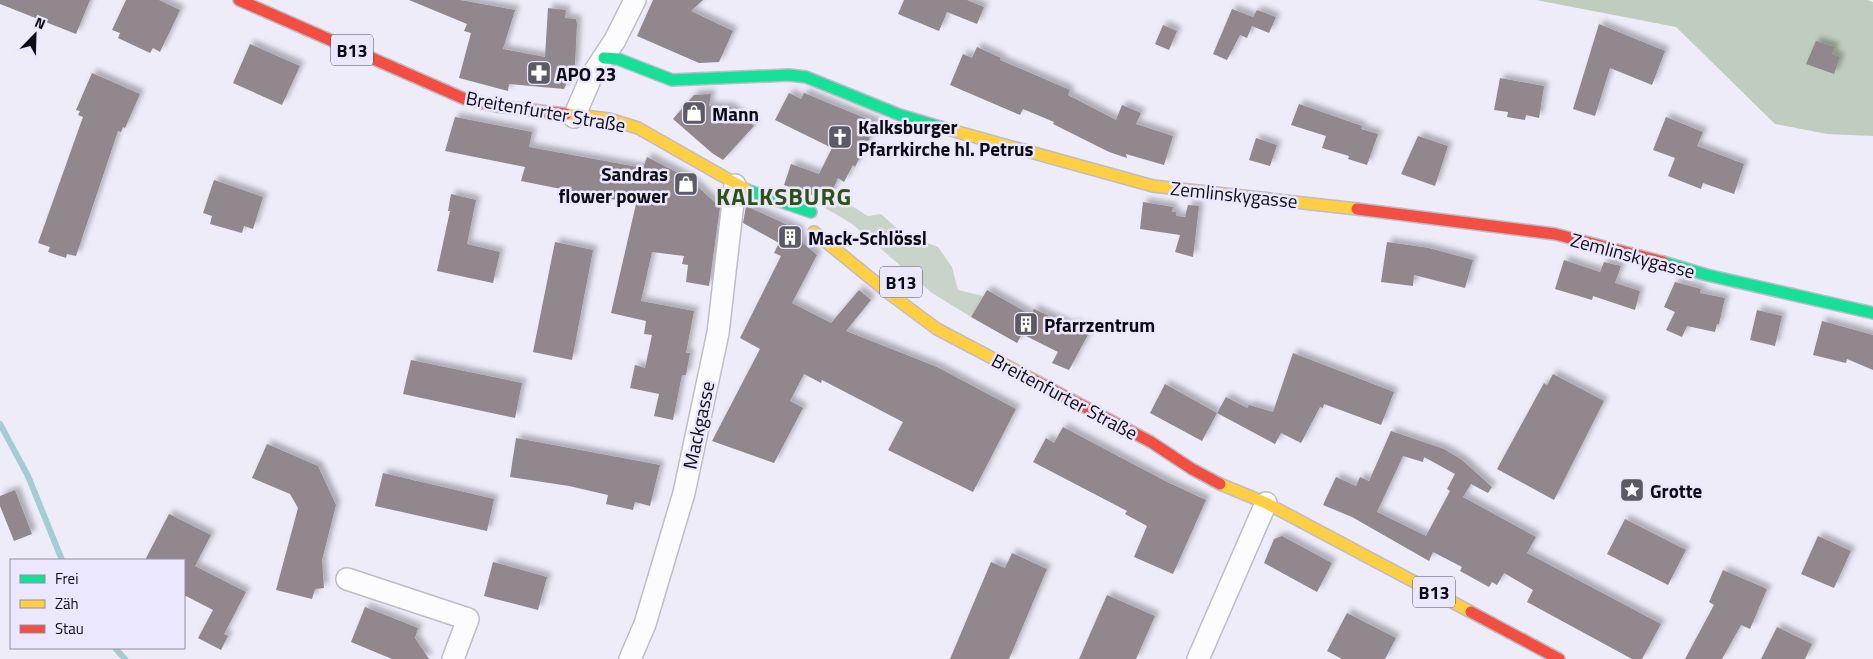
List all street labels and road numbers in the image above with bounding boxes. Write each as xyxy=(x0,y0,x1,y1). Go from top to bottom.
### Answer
road number: B13 xyxy=(331,34,373,66)
street label: Breitenfurter Straße xyxy=(464,83,628,139)
street label: Zemlinskygasse xyxy=(1169,173,1299,215)
street label: Zemlinskygasse xyxy=(1568,224,1698,286)
road number: B13 xyxy=(880,266,922,298)
street label: Breitenfurter Straße xyxy=(987,345,1143,447)
street label: Mackgasse xyxy=(675,378,721,472)
road number: B13 xyxy=(1413,576,1455,608)

